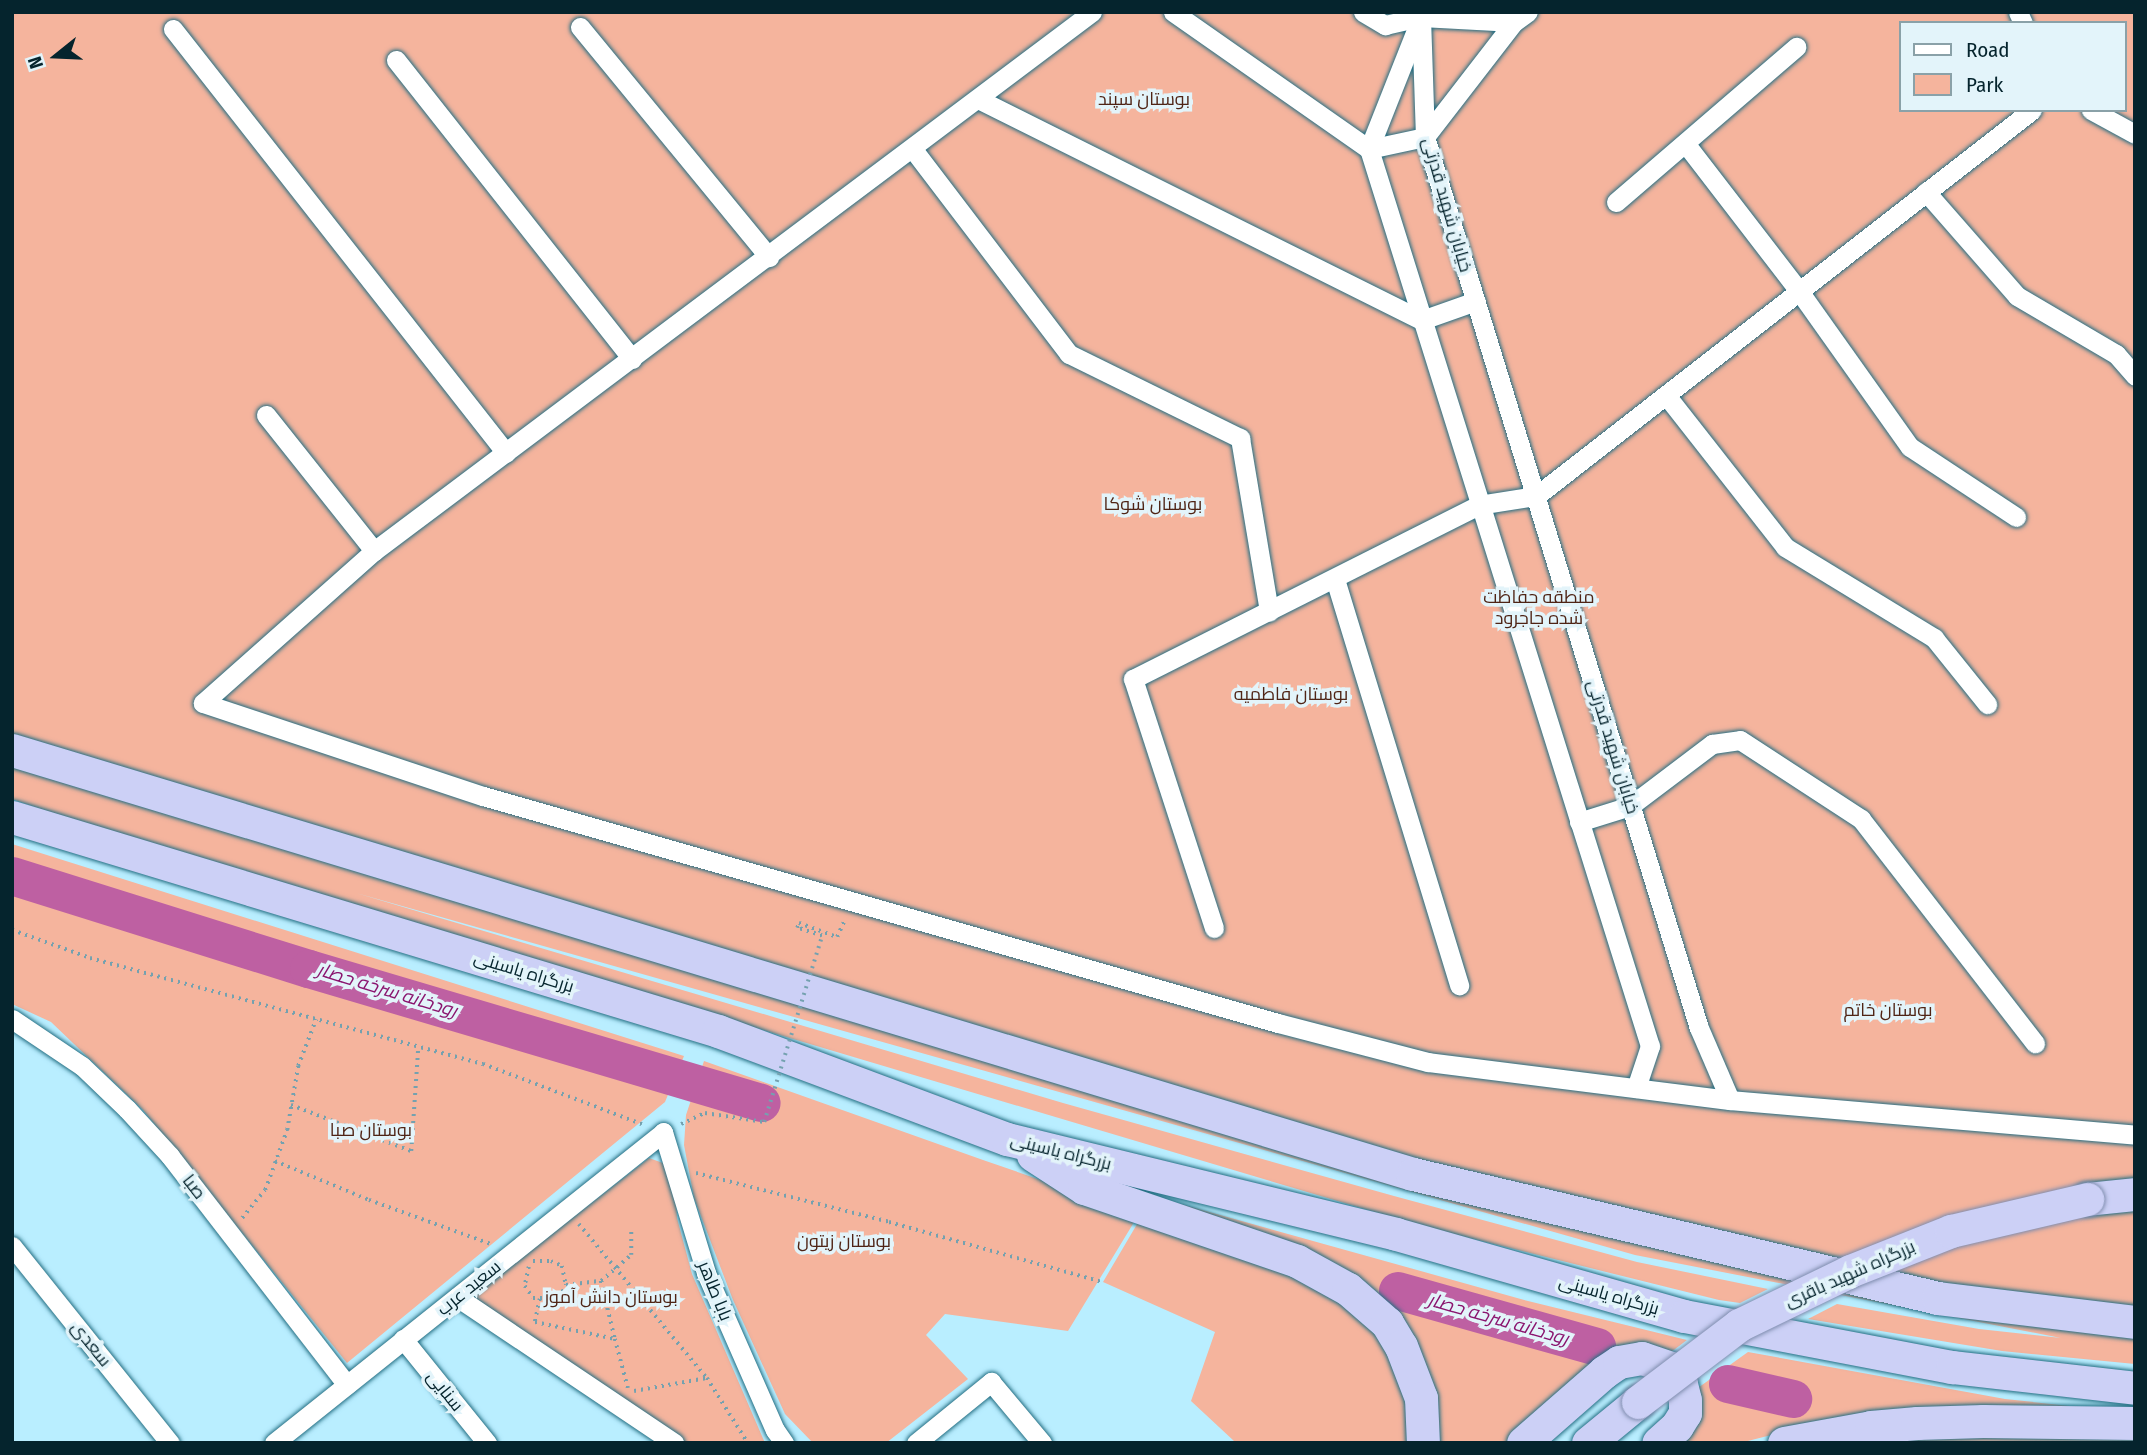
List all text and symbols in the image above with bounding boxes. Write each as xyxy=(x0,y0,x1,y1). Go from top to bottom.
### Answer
north arrow xyxy=(21,21,91,91)
legend xyxy=(1898,21,2126,112)
text: Road xyxy=(1966,37,2010,63)
text: N xyxy=(23,54,48,72)
text: Park xyxy=(1966,72,2003,98)
park label: بوستان سپند xyxy=(1098,88,1190,110)
street label: خیابان شهید قدرتی xyxy=(1417,135,1477,275)
park label: بوستان شوکا xyxy=(1104,493,1202,515)
park label: منطقه حفاظت شده جاجرود xyxy=(1483,587,1595,630)
street label: خیابان شهید قدرتی xyxy=(1582,677,1644,817)
park label: بوستان فاطمیه xyxy=(1234,683,1348,705)
street label: بزرگراه یاسینی xyxy=(471,947,577,997)
water label: رودخانه سرخه حصار xyxy=(314,958,460,1022)
park label: بوستان خاتم xyxy=(1844,999,1932,1021)
park label: بوستان صبا xyxy=(330,1119,412,1141)
street label: بزرگراه یاسینی xyxy=(1008,1129,1114,1175)
street label: صبا xyxy=(178,1170,210,1204)
park label: بوستان زیتون xyxy=(797,1230,891,1252)
street label: بزرگراه شهید باقری xyxy=(1781,1236,1919,1312)
street label: سعید عرب xyxy=(433,1256,505,1320)
street label: بابا طاهر xyxy=(693,1258,737,1324)
street label: بزرگراه یاسینی xyxy=(1556,1270,1662,1320)
park label: بوستان دانش آموز xyxy=(544,1286,678,1308)
water label: رودخانه سرخه حصار xyxy=(1425,1288,1571,1350)
street label: سعدی xyxy=(66,1317,116,1371)
street label: سنایی xyxy=(422,1366,468,1416)

